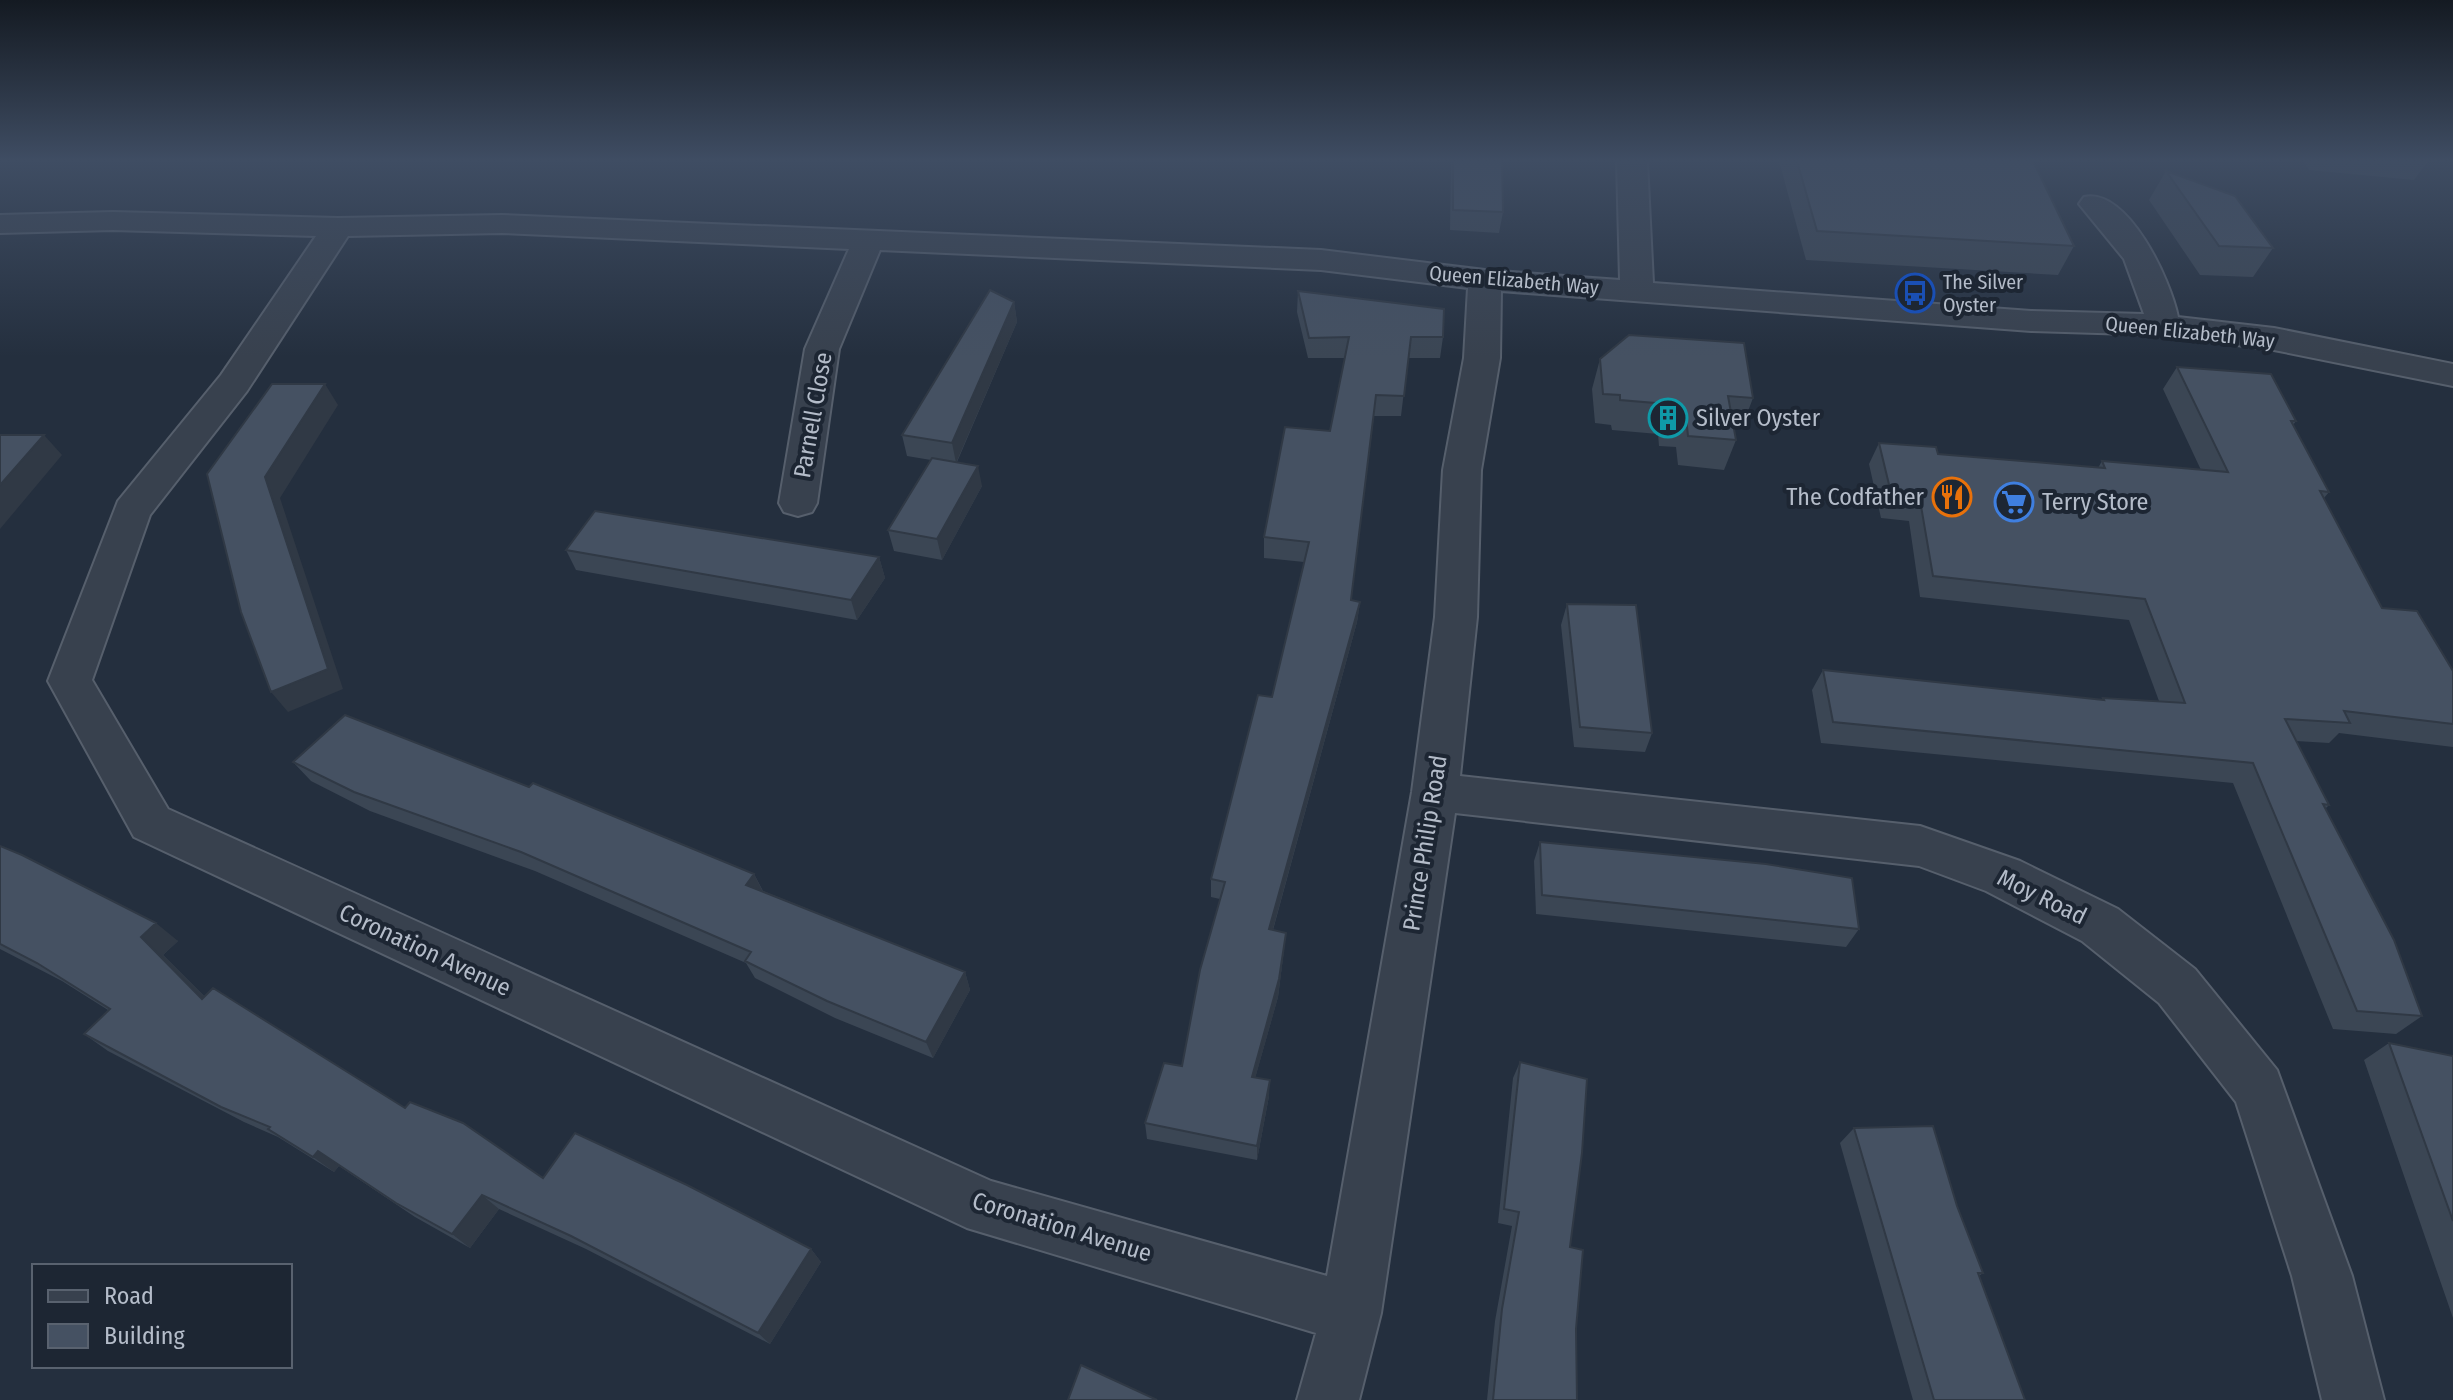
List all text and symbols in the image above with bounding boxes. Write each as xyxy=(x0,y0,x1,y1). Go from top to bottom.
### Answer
street label: Queen Elizabeth Way xyxy=(1428,261,1600,299)
place label: The Silver Oyster xyxy=(1943,270,2023,317)
bus stop icon: The Silver Oyster xyxy=(1894,272,1936,314)
street label: Queen Elizabeth Way xyxy=(2104,311,2276,353)
street label: Parnell Close xyxy=(788,350,838,480)
building icon: Silver Oyster xyxy=(1647,397,1689,439)
place label: Silver Oyster xyxy=(1696,404,1821,432)
restaurant icon: The Codfather xyxy=(1931,476,1973,518)
supermarket icon: Terry Store xyxy=(1993,481,2035,523)
place label: The Codfather xyxy=(1786,483,1925,511)
place label: Terry Store xyxy=(2042,488,2148,516)
street label: Prince Philip Road xyxy=(1397,753,1453,933)
street label: Moy Road xyxy=(1993,863,2091,931)
street label: Coronation Avenue xyxy=(335,898,515,1002)
street label: Coronation Avenue xyxy=(969,1186,1155,1268)
legend xyxy=(32,1264,292,1368)
text: Road xyxy=(104,1282,154,1310)
text: Building xyxy=(104,1322,186,1350)

